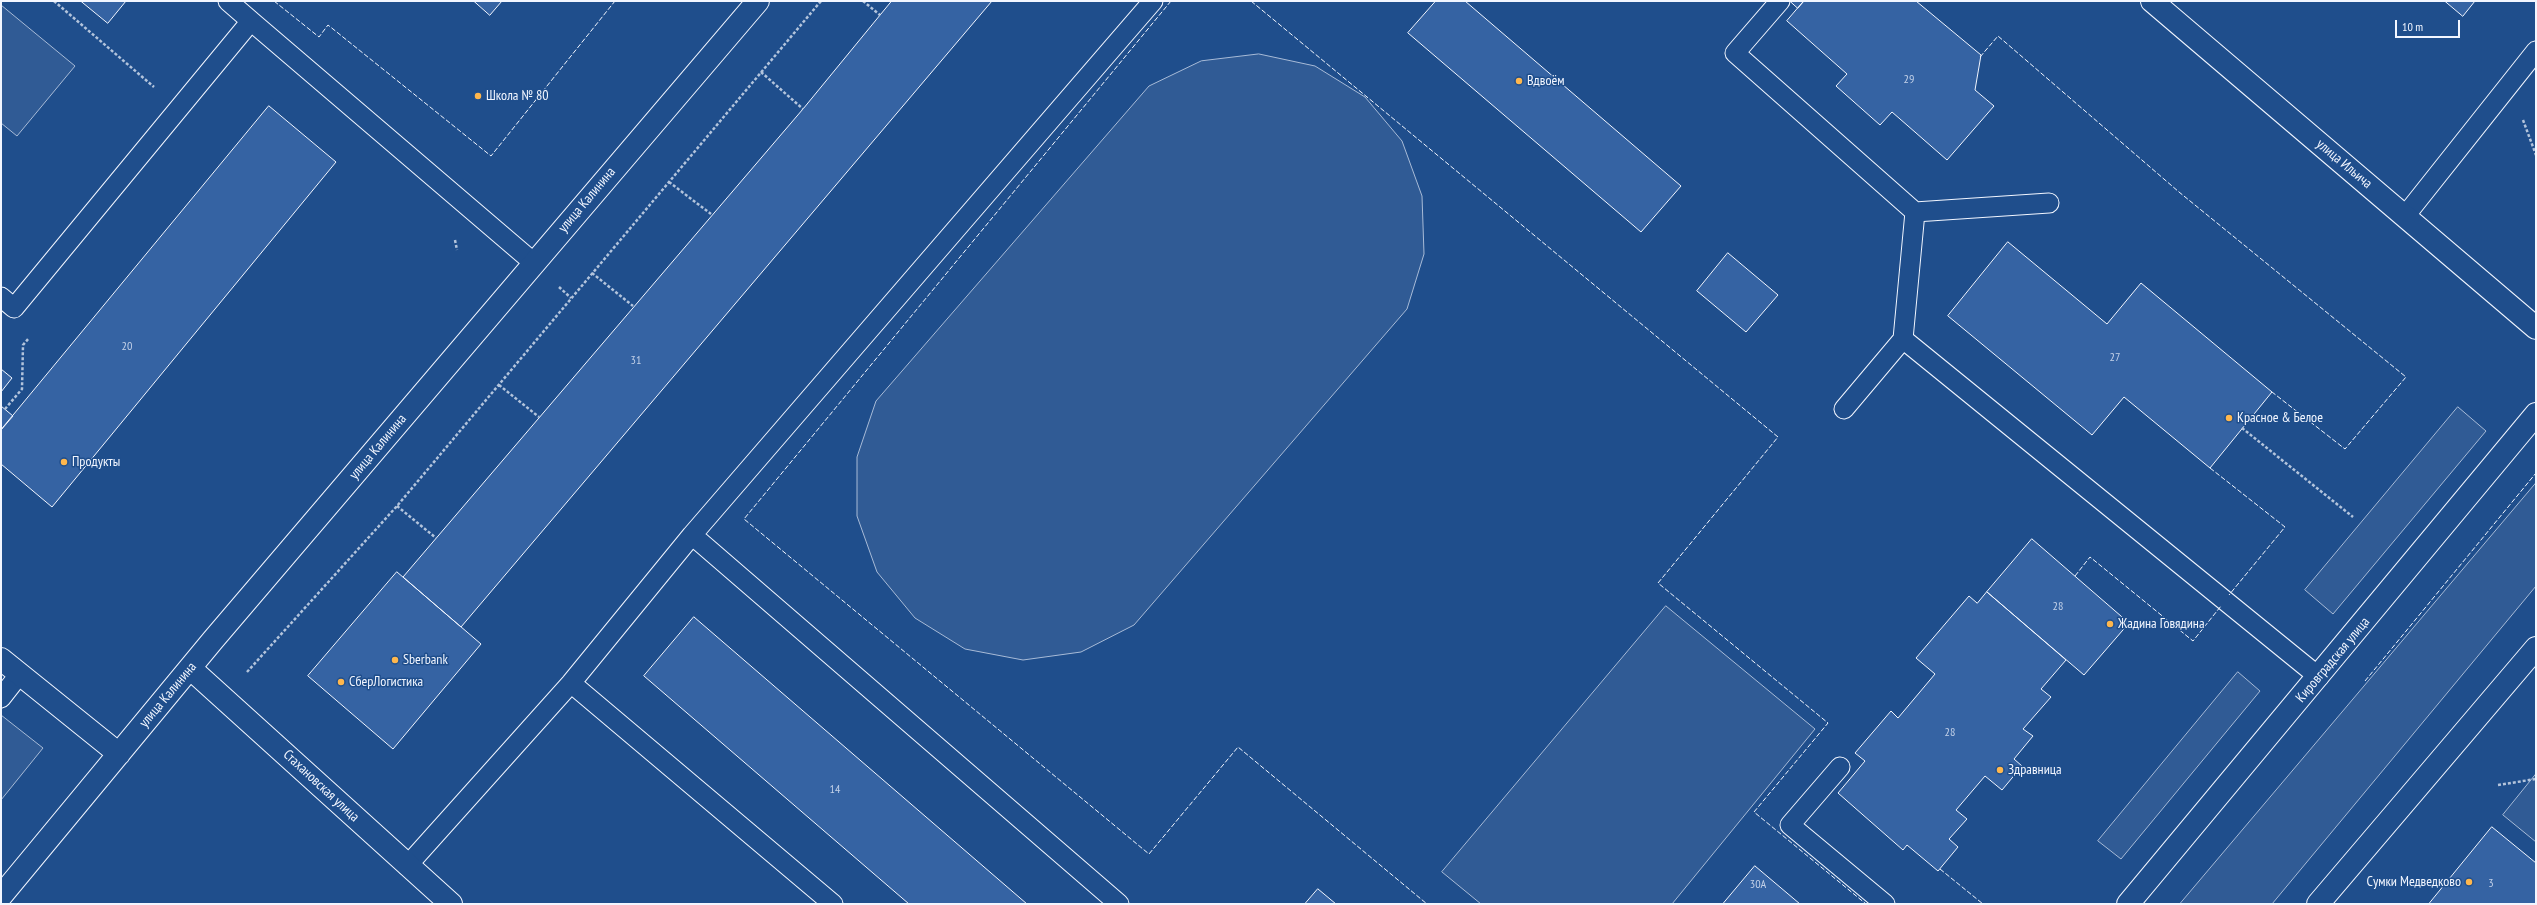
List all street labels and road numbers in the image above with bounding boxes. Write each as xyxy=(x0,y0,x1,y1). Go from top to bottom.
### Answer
street label: улица Ильича xyxy=(2313,136,2375,192)
street label: улица Калинина xyxy=(555,164,619,236)
street label: улица Калинина xyxy=(346,411,410,483)
street label: Кировградская улица xyxy=(2293,614,2373,706)
street label: улица Калинина xyxy=(136,659,200,731)
street label: Стахановская улица xyxy=(279,746,363,826)

